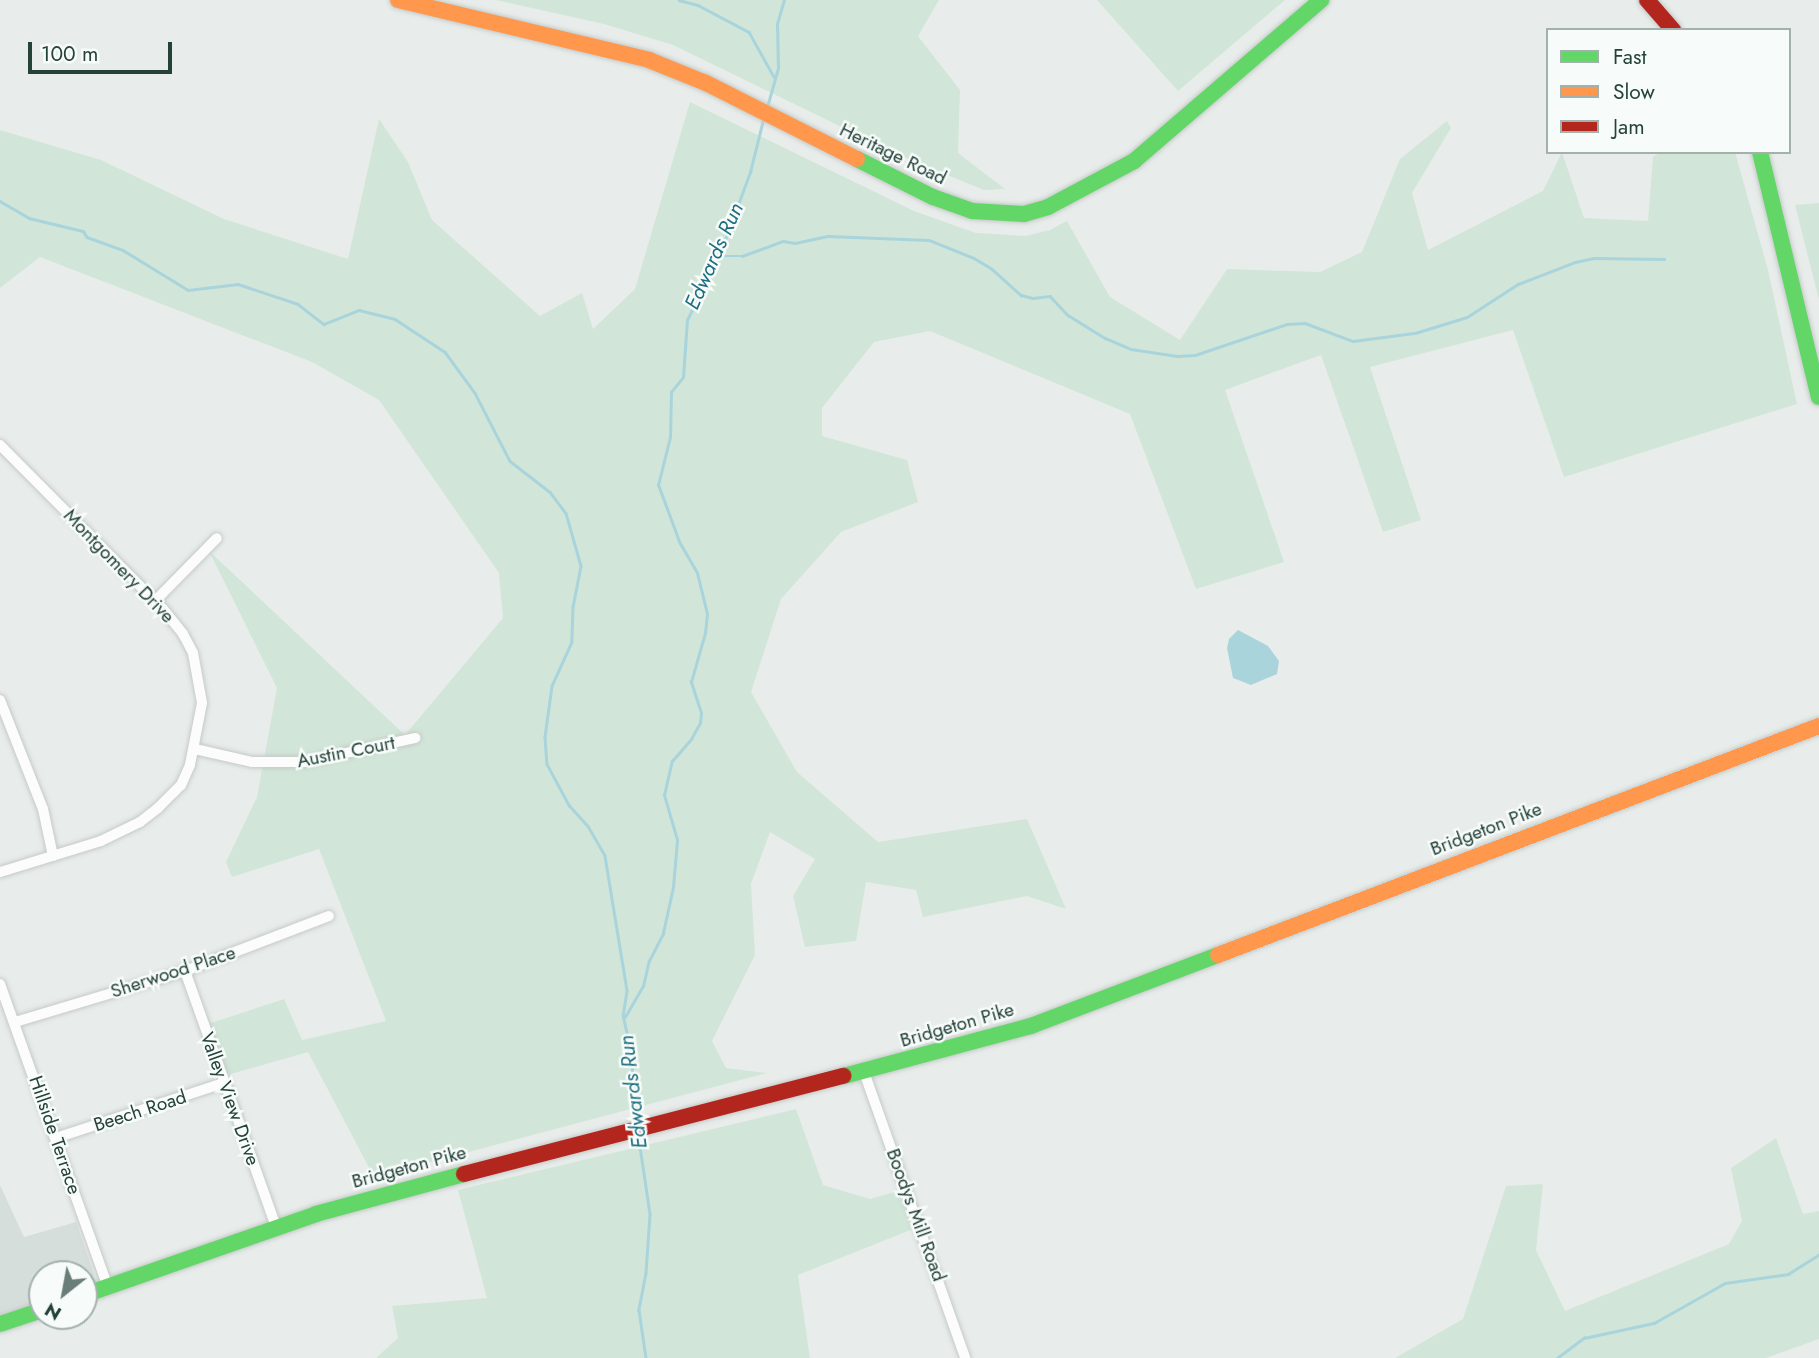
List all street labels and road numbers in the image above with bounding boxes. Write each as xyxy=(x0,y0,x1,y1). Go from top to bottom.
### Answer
street label: Heritage Road xyxy=(836,118,950,190)
street label: Montgomery Drive xyxy=(59,504,179,628)
street label: Austin Court xyxy=(295,731,397,773)
street label: Bridgeton Pike xyxy=(1427,797,1545,861)
street label: Sherwood Place xyxy=(108,941,238,1003)
street label: Bridgeton Pike xyxy=(897,998,1017,1052)
street label: Valley View Drive xyxy=(195,1029,265,1169)
street label: Hillside Terrace xyxy=(24,1073,86,1197)
street label: Beech Road xyxy=(91,1085,189,1137)
street label: Bridgeton Pike xyxy=(349,1141,469,1193)
street label: Boodys Mill Road xyxy=(881,1145,951,1285)

